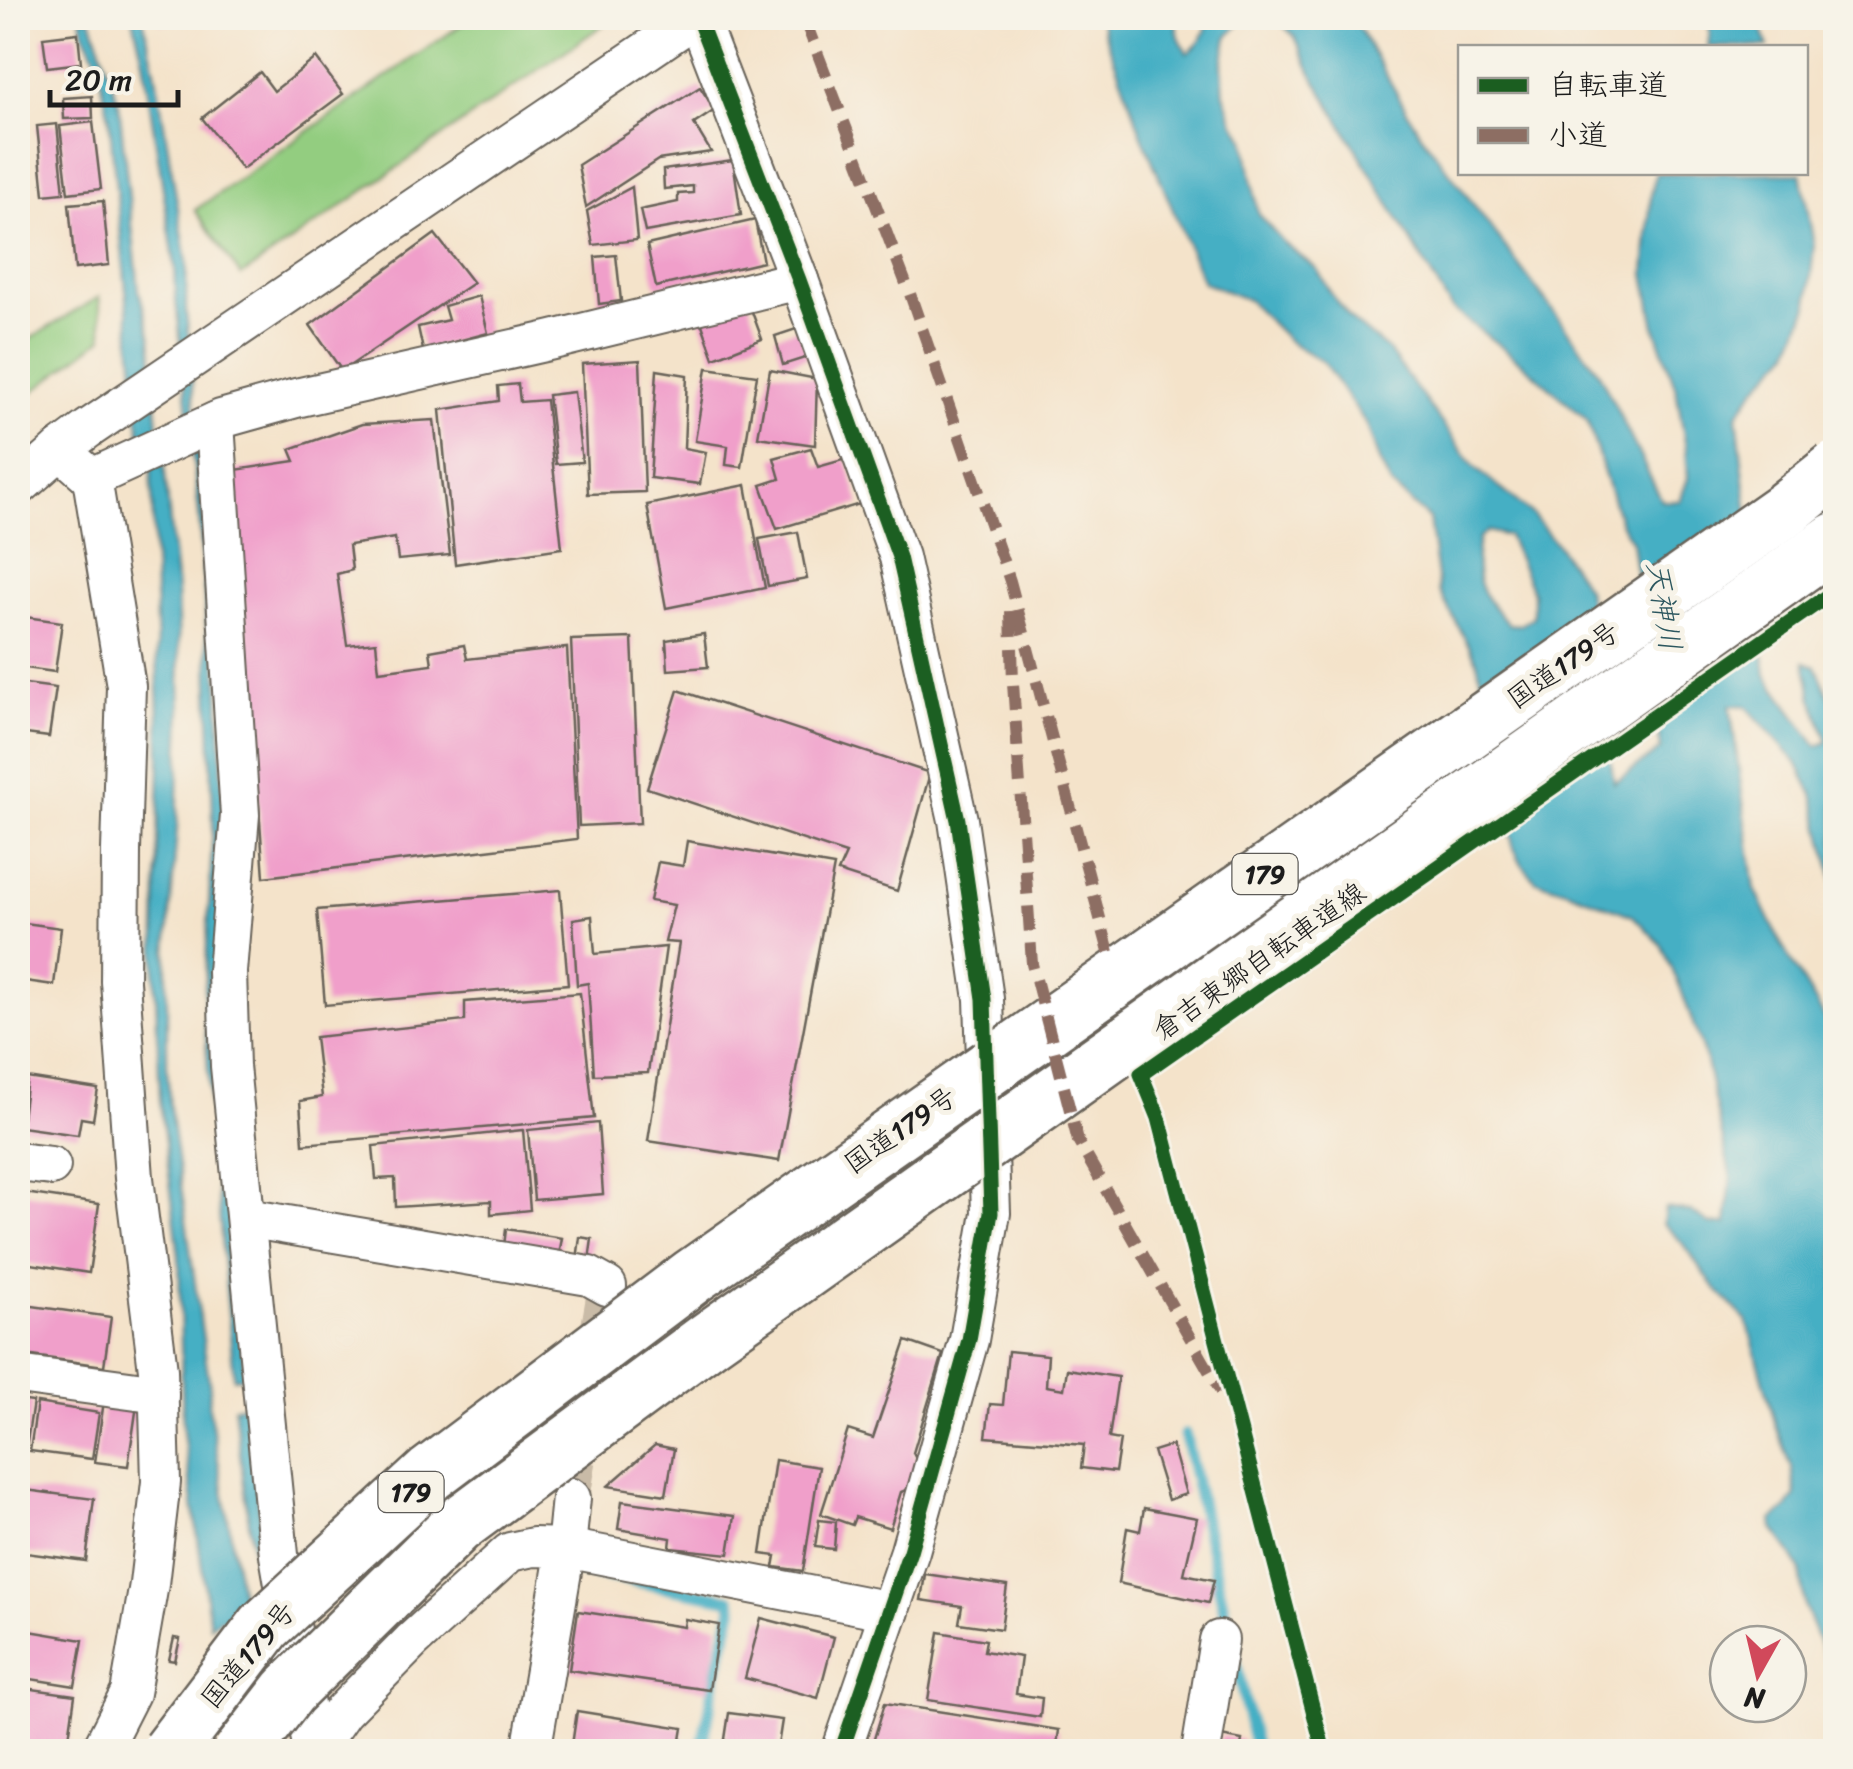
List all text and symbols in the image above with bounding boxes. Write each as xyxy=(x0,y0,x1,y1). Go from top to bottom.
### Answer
scale bar xyxy=(50,45,178,107)
legend xyxy=(1458,45,1808,175)
text: 20 m xyxy=(65,53,132,107)
text: 自転車道 xyxy=(1548,58,1668,112)
text: 小道 xyxy=(1548,108,1608,162)
water label: 天神川 xyxy=(1630,557,1698,655)
street label: 国道179号 xyxy=(1496,608,1630,722)
road number: 179 xyxy=(1232,854,1298,894)
street label: 倉吉東郷自転車道線 xyxy=(1142,869,1376,1053)
street label: 国道179号 xyxy=(833,1073,967,1187)
road number: 179 xyxy=(378,1472,444,1512)
street label: 国道179号 xyxy=(188,1590,308,1720)
north arrow xyxy=(1708,1624,1808,1724)
text: N xyxy=(1741,1673,1769,1724)

